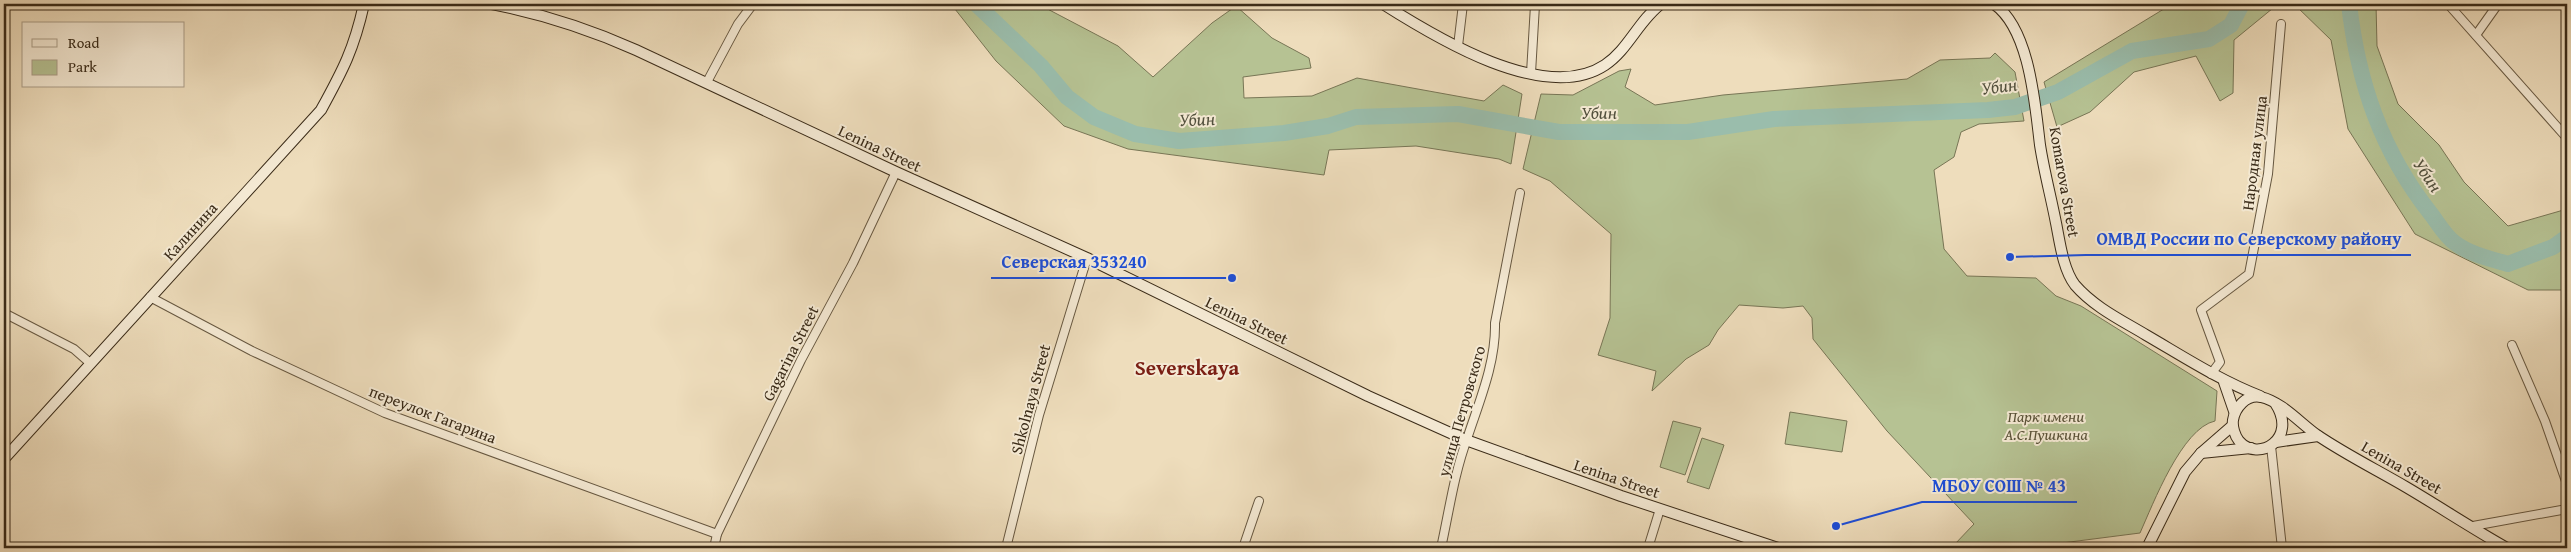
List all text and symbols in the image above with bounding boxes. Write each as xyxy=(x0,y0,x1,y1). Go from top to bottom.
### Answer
legend xyxy=(22,22,185,88)
text: Road xyxy=(68,32,99,53)
text: Park xyxy=(68,56,97,77)
water label: Убин xyxy=(1980,70,2018,102)
street label: Народная улица xyxy=(2235,94,2273,212)
water label: Убин xyxy=(1581,99,1617,126)
water label: Убин xyxy=(1179,105,1215,133)
street label: Lenina Street xyxy=(834,118,926,178)
street label: Komarova Street xyxy=(2043,125,2087,239)
water label: Убин xyxy=(2407,153,2449,197)
street label: Калинина xyxy=(157,196,223,266)
callout: ОМВД России по Северскому району xyxy=(2086,222,2411,255)
text: ОМВД России по Северскому району xyxy=(2096,225,2402,252)
callout: Северская 353240 xyxy=(991,245,1156,278)
text: Северская 353240 xyxy=(1002,248,1146,275)
street label: Lenina Street xyxy=(1202,290,1293,351)
street label: Gagarina Street xyxy=(756,301,824,405)
street label: Shkolnaya Street xyxy=(1004,341,1056,457)
street label: улица Петровского xyxy=(1431,343,1491,480)
district label: Severskaya xyxy=(1135,352,1239,383)
street label: переулок Гагарина xyxy=(366,379,500,449)
park label: Парк имени А.С.Пушкина xyxy=(2003,404,2088,446)
street label: Lenina Street xyxy=(2357,434,2447,500)
street label: Lenina Street xyxy=(1571,452,1663,504)
callout: МБОУ СОШ № 43 xyxy=(1922,469,2077,502)
text: МБОУ СОШ № 43 xyxy=(1932,472,2066,499)

